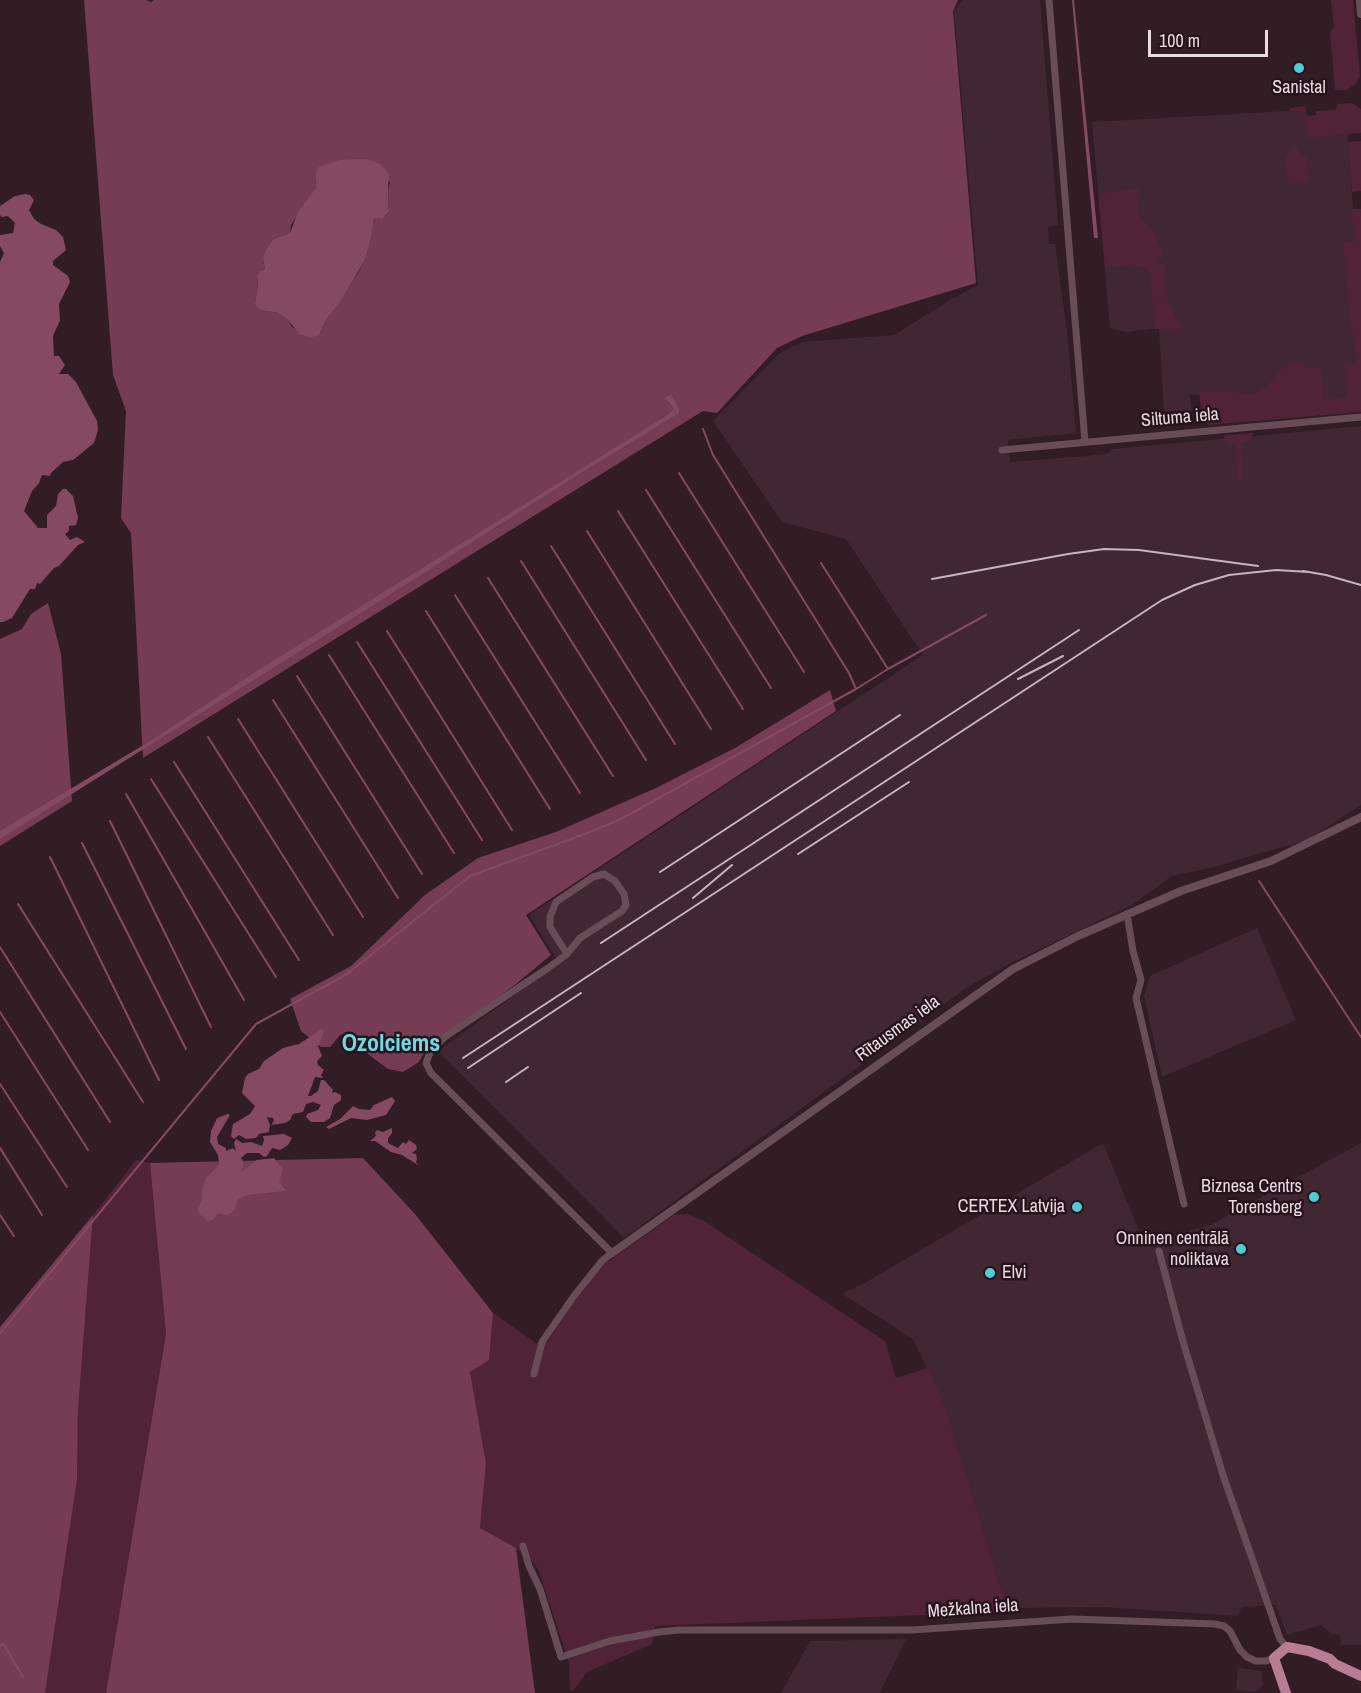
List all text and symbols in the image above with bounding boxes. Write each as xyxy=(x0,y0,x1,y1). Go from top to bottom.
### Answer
scale bar xyxy=(1151,18,1271,56)
text: 100 m xyxy=(1159,28,1200,53)
marker: Sanistal xyxy=(1292,61,1306,75)
place label: Sanistal xyxy=(1272,77,1326,99)
street label: Siltuma iela xyxy=(1140,404,1220,432)
street label: Rītausmas iela xyxy=(852,991,944,1067)
district label: Ozolciems xyxy=(342,1031,440,1059)
place label: Biznesa Centrs Torensberg xyxy=(1201,1176,1302,1218)
marker: Biznesa Centrs Torensberg xyxy=(1307,1190,1321,1204)
place label: CERTEX Latvija xyxy=(958,1196,1065,1218)
marker: CERTEX Latvija xyxy=(1070,1200,1084,1214)
place label: Onninen centrālā noliktava xyxy=(1116,1228,1229,1270)
marker: Onninen centrālā noliktava xyxy=(1234,1242,1248,1256)
place label: Elvi xyxy=(1002,1262,1027,1284)
marker: Elvi xyxy=(983,1266,997,1280)
street label: Mežkalna iela xyxy=(927,1595,1019,1623)

